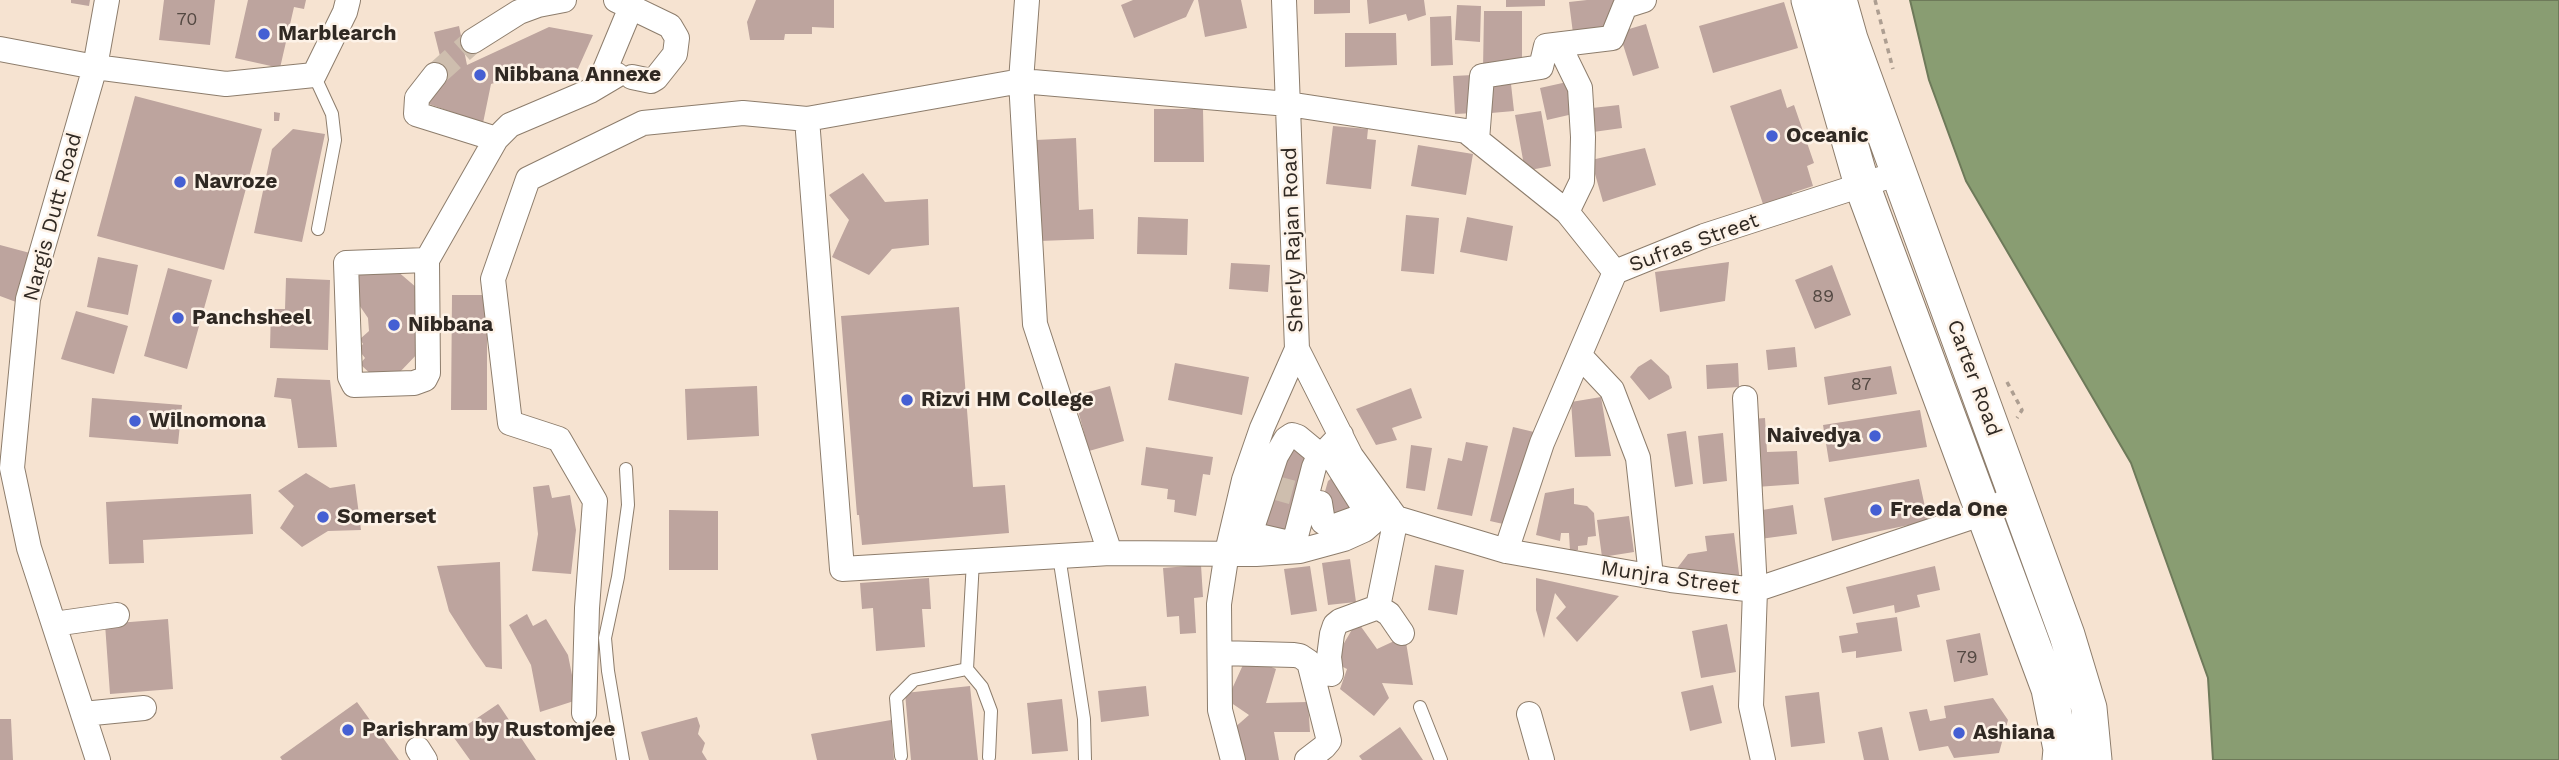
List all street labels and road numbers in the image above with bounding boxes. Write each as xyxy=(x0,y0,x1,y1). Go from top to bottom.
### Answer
street label: Nargis Dutt Road xyxy=(18,130,88,304)
street label: Sherly Rajan Road xyxy=(1277,147,1309,333)
street label: Sufras Street xyxy=(1626,208,1762,278)
street label: Carter Road xyxy=(1941,316,2007,440)
street label: Munjra Street xyxy=(1599,556,1741,600)

